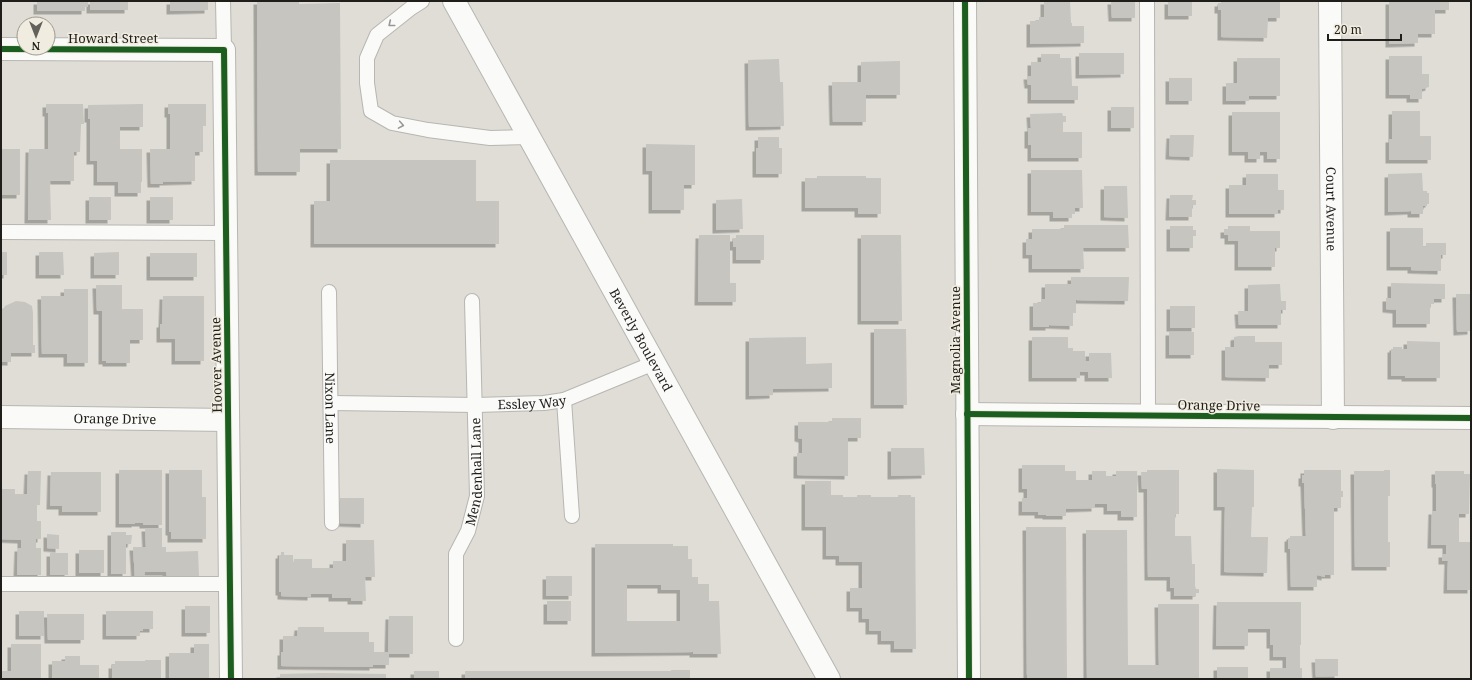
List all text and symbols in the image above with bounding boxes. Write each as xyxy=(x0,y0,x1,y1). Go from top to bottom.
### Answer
north arrow xyxy=(16,16,56,56)
scale bar xyxy=(1328,16,1401,42)
one-way arrow xyxy=(389,19,396,26)
text: 20 m xyxy=(1334,21,1362,38)
street label: Howard Street xyxy=(68,29,158,47)
text: N xyxy=(31,39,40,54)
one-way arrow xyxy=(398,120,404,129)
street label: Court Avenue xyxy=(1322,167,1341,251)
street label: Beverly Boulevard xyxy=(606,285,677,394)
street label: Magnolia Avenue xyxy=(946,286,964,394)
street label: Hoover Avenue xyxy=(206,317,226,413)
street label: Nixon Lane xyxy=(321,372,340,444)
street label: Essley Way xyxy=(497,391,568,413)
street label: Orange Drive xyxy=(1177,395,1261,415)
street label: Orange Drive xyxy=(73,409,157,428)
street label: Mendenhall Lane xyxy=(461,417,486,528)

